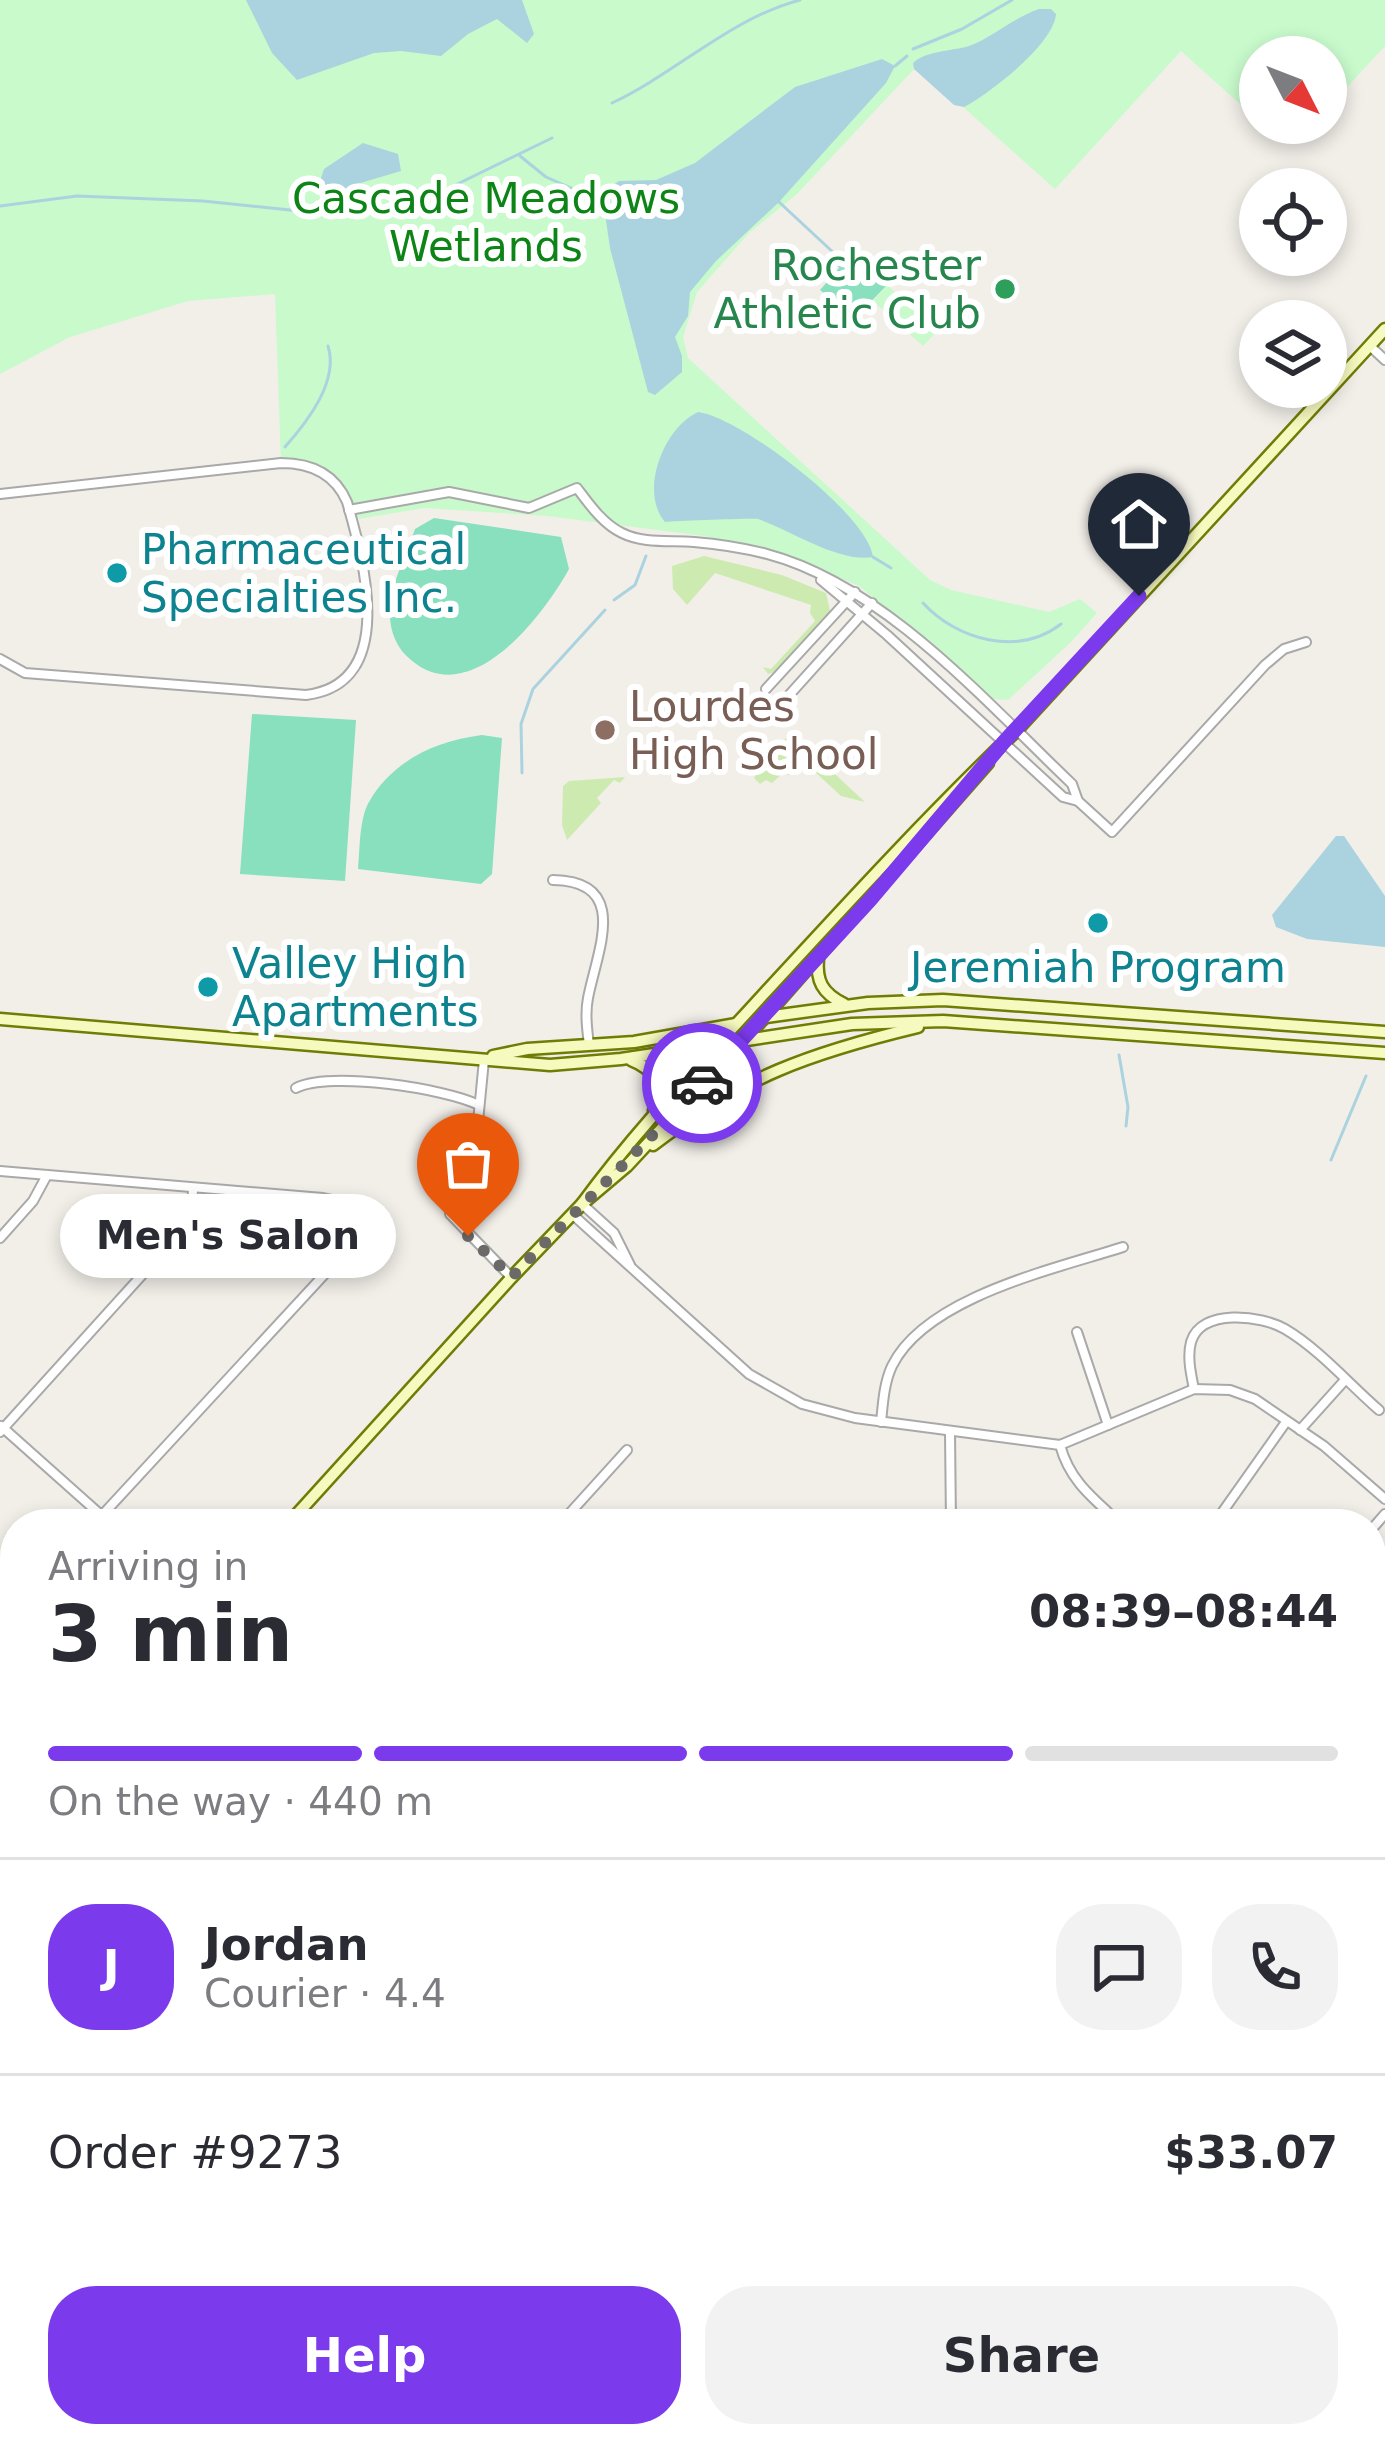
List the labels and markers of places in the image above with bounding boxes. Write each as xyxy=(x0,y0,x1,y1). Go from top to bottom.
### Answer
place label: Rochester Athletic Club xyxy=(714,241,982,338)
marker: Rochester Athletic Club xyxy=(992,276,1018,302)
pin xyxy=(1088,473,1190,596)
place label: Pharmaceutical Specialties Inc. xyxy=(141,525,466,622)
marker: Pharmaceutical Specialties Inc. xyxy=(104,560,130,586)
place label: Lourdes High School xyxy=(629,682,878,779)
marker: Lourdes High School xyxy=(592,717,618,743)
marker: Jeremiah Program xyxy=(1085,910,1111,936)
place label: Valley High Apartments xyxy=(232,939,479,1036)
place label: Jeremiah Program xyxy=(907,943,1286,992)
marker: Valley High Apartments xyxy=(195,974,221,1000)
pin xyxy=(417,1113,519,1236)
callout: Men's Salon xyxy=(60,1194,396,1278)

